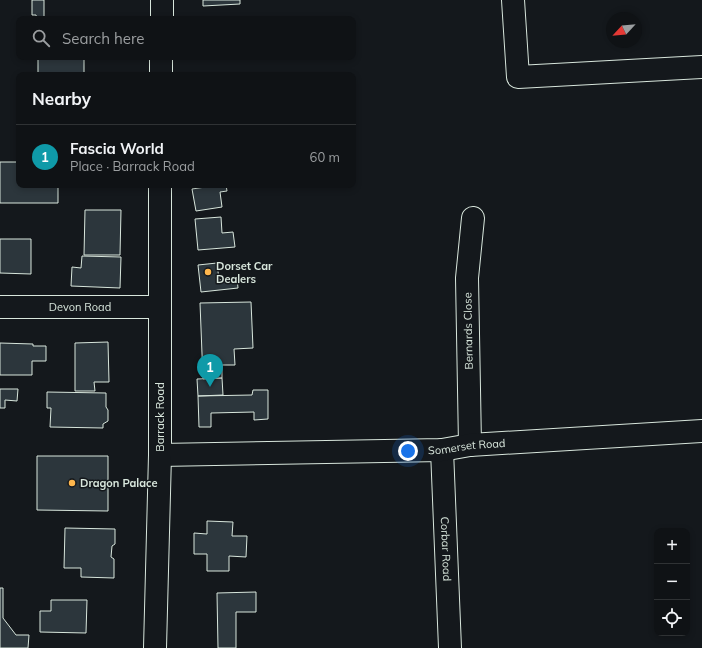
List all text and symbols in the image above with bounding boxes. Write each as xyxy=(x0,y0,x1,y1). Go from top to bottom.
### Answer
north arrow xyxy=(606,12,642,48)
search box xyxy=(16,16,356,60)
icon: search xyxy=(30,27,52,49)
text: Search here xyxy=(62,29,144,48)
text: Nearby xyxy=(32,88,91,109)
text: Fascia World xyxy=(70,139,164,158)
text: 1 xyxy=(41,149,49,165)
text: 60 m xyxy=(310,149,340,165)
text: Place · Barrack Road xyxy=(70,158,195,174)
place label: Dorset Car Dealers xyxy=(216,259,273,286)
marker: Dorset Car Dealers xyxy=(203,267,213,277)
street label: Bernards Close xyxy=(460,292,476,370)
street label: Devon Road xyxy=(49,300,111,314)
pin: 1 xyxy=(197,354,223,387)
street label: Barrack Road xyxy=(153,382,167,452)
street label: Somerset Road xyxy=(428,436,506,457)
your location xyxy=(398,441,418,461)
place label: Dragon Palace xyxy=(80,476,158,490)
marker: Dragon Palace xyxy=(67,478,77,488)
street label: Corbar Road xyxy=(438,516,454,581)
map controls xyxy=(654,528,690,636)
button: + xyxy=(654,528,690,564)
button: − xyxy=(654,564,690,600)
button: locate xyxy=(654,600,690,636)

